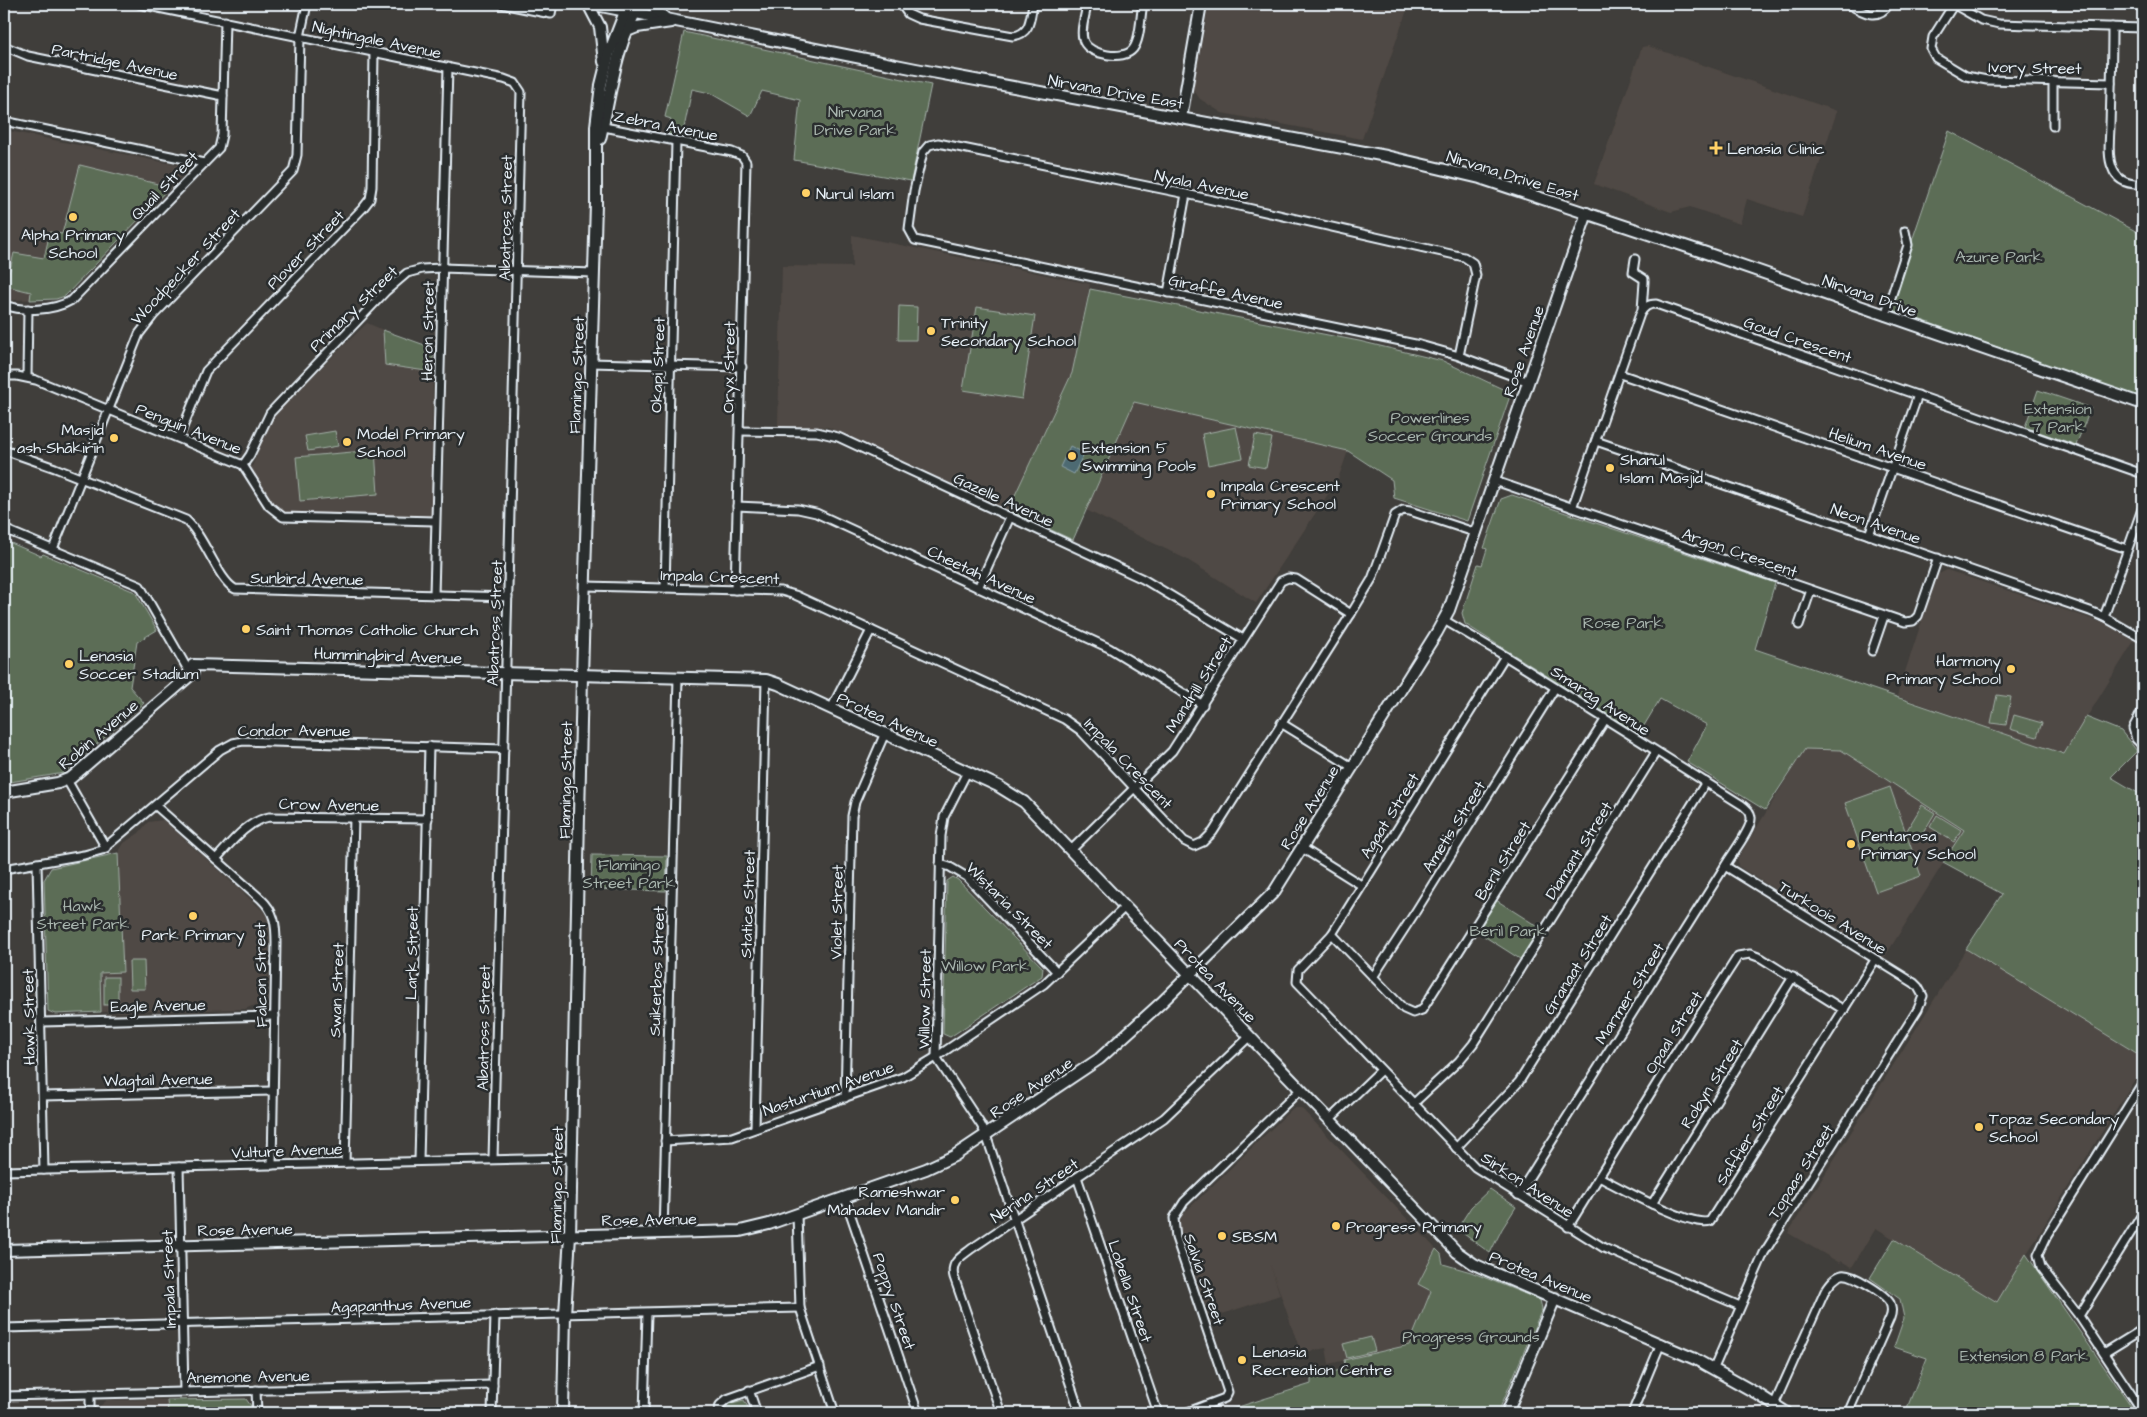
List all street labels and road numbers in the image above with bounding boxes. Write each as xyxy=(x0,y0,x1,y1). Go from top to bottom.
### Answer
street label: Nightingale Avenue xyxy=(310,16,444,65)
street label: Partridge Avenue xyxy=(50,38,180,87)
street label: Ivory Street xyxy=(1988,56,2082,81)
street label: Nirvana Drive East xyxy=(1046,69,1186,115)
street label: Zebra Avenue xyxy=(612,105,720,147)
street label: Nirvana Drive East xyxy=(1444,145,1582,207)
street label: Quail Street xyxy=(126,146,204,225)
street label: Albatross Street xyxy=(494,154,518,281)
street label: Nyala Avenue xyxy=(1152,164,1251,207)
street label: Woodpecker Street xyxy=(126,203,246,330)
street label: Plover Street xyxy=(262,205,350,294)
street label: Primary Street xyxy=(305,260,404,357)
street label: Giraffe Avenue xyxy=(1167,269,1285,315)
street label: Nirvana Drive xyxy=(1819,269,1920,323)
street label: Heron Street xyxy=(416,280,440,381)
street label: Rose Avenue xyxy=(1498,302,1550,400)
street label: Goud Crescent xyxy=(1741,311,1855,369)
street label: Flamingo Street xyxy=(564,315,591,434)
street label: Okapi Street xyxy=(645,316,671,413)
street label: Oryx Street xyxy=(717,320,742,413)
street label: Penguin Avenue xyxy=(132,398,245,461)
street label: Helium Avenue xyxy=(1826,422,1930,476)
street label: Gazelle Avenue xyxy=(950,467,1057,533)
street label: Neon Avenue xyxy=(1828,498,1924,550)
street label: Argon Crescent xyxy=(1679,523,1801,584)
street label: Cheetah Avenue xyxy=(924,540,1040,610)
street label: Albatross Street xyxy=(482,559,508,686)
street label: Impala Crescent xyxy=(660,564,780,590)
street label: Sunbird Avenue xyxy=(250,567,364,591)
street label: Mandrill Street xyxy=(1160,632,1238,737)
street label: Hummingbird Avenue xyxy=(313,642,463,671)
street label: Smarag Avenue xyxy=(1546,660,1655,742)
street label: Protea Avenue xyxy=(833,687,942,753)
street label: Robin Avenue xyxy=(54,695,144,775)
street label: Impala Crescent xyxy=(1079,713,1178,815)
street label: Condor Avenue xyxy=(238,720,351,742)
street label: Flamingo Street xyxy=(554,720,579,839)
street label: Rose Avenue xyxy=(1275,761,1345,854)
street label: Agaat Street xyxy=(1355,768,1426,863)
street label: Ametis Street xyxy=(1417,776,1491,876)
street label: Crow Avenue xyxy=(279,793,380,817)
street label: Diamant Street xyxy=(1540,797,1618,904)
street label: Beril Street xyxy=(1470,816,1536,904)
street label: Statice Street xyxy=(735,849,761,959)
street label: Wistaria Street xyxy=(961,857,1058,955)
street label: Violet Street xyxy=(825,864,849,960)
street label: Turkoois Avenue xyxy=(1774,876,1891,960)
street label: Lark Street xyxy=(400,905,424,1000)
street label: Suikerbos Street xyxy=(644,905,670,1036)
street label: Granaat Street xyxy=(1538,910,1618,1019)
street label: Falcon Street xyxy=(249,922,273,1027)
street label: Protea Avenue xyxy=(1169,934,1262,1028)
street label: Marmer Street xyxy=(1590,938,1670,1049)
street label: Swan Street xyxy=(324,942,350,1038)
street label: Willow Street xyxy=(913,948,937,1049)
street label: Albatross Street xyxy=(472,964,496,1091)
street label: Hawk Street xyxy=(17,968,41,1065)
street label: Opaal Street xyxy=(1640,986,1708,1078)
street label: Eagle Avenue xyxy=(110,994,206,1019)
street label: Robyn Street xyxy=(1676,1034,1749,1133)
street label: Rose Avenue xyxy=(986,1052,1078,1124)
street label: Nasturtium Avenue xyxy=(760,1056,897,1122)
street label: Wagtail Avenue xyxy=(103,1068,213,1093)
street label: Saffier Street xyxy=(1711,1081,1789,1189)
street label: Topaas Street xyxy=(1763,1119,1839,1223)
street label: Flamingo Street xyxy=(545,1125,570,1244)
street label: Vulture Avenue xyxy=(231,1138,343,1164)
street label: Sirkon Avenue xyxy=(1477,1147,1578,1223)
street label: Nerina Street xyxy=(986,1153,1083,1228)
street label: Rose Avenue xyxy=(601,1208,697,1232)
street label: Rose Avenue xyxy=(197,1218,293,1242)
street label: Impala Street xyxy=(156,1229,182,1328)
street label: Salvia Street xyxy=(1178,1231,1230,1329)
street label: Lobella Street xyxy=(1102,1237,1158,1346)
street label: Protea Avenue xyxy=(1486,1245,1596,1309)
street label: Poppy Street xyxy=(866,1250,921,1354)
street label: Agapanthus Avenue xyxy=(330,1292,472,1319)
street label: Anemone Avenue xyxy=(186,1365,310,1389)

